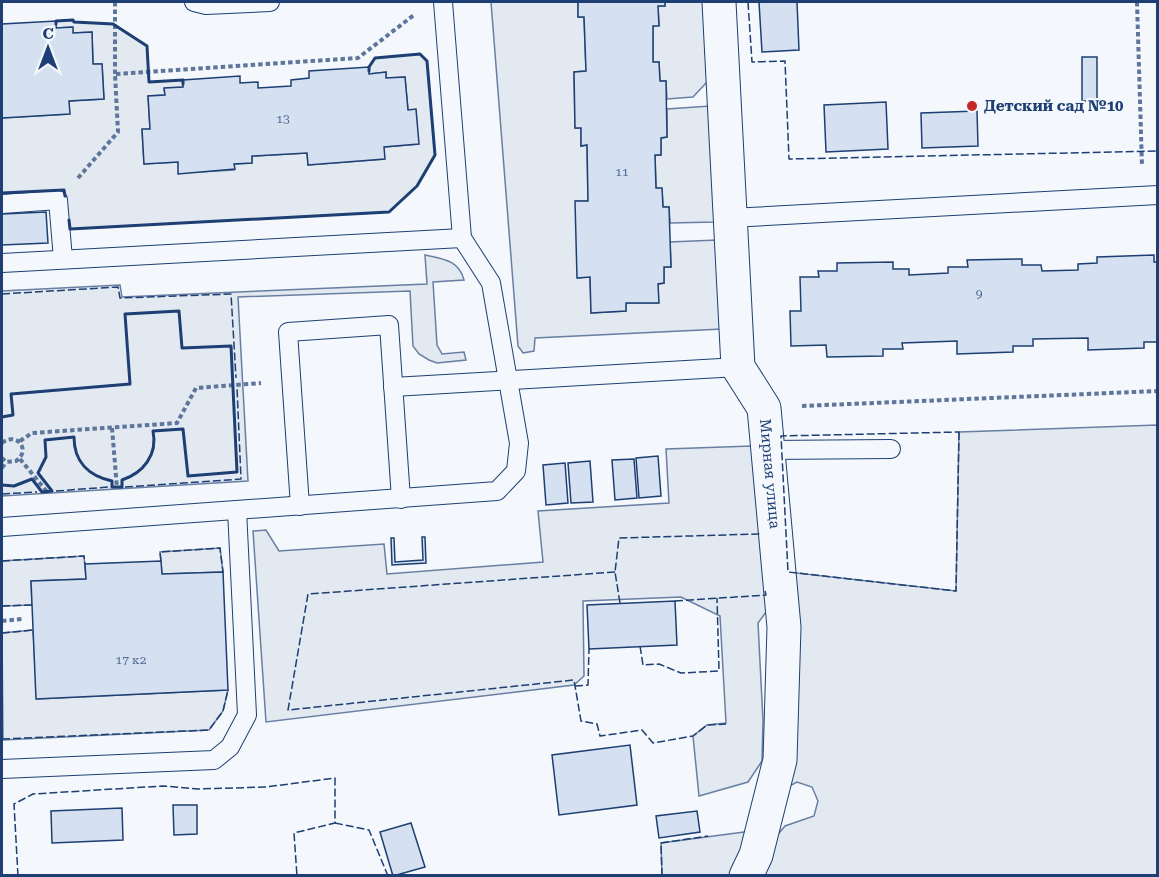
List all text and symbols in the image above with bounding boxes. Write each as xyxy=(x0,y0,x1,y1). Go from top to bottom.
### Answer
north arrow xyxy=(18,18,78,78)
text: С xyxy=(42,24,54,43)
place label: Детский сад №10 xyxy=(984,97,1124,115)
marker: Детский сад №10 xyxy=(965,99,979,113)
house number: 13 xyxy=(276,112,290,126)
house number: 11 xyxy=(615,165,629,179)
house number: 9 xyxy=(976,287,983,301)
street label: Мирная улица xyxy=(756,418,784,529)
house number: 17 к2 xyxy=(116,653,147,667)

